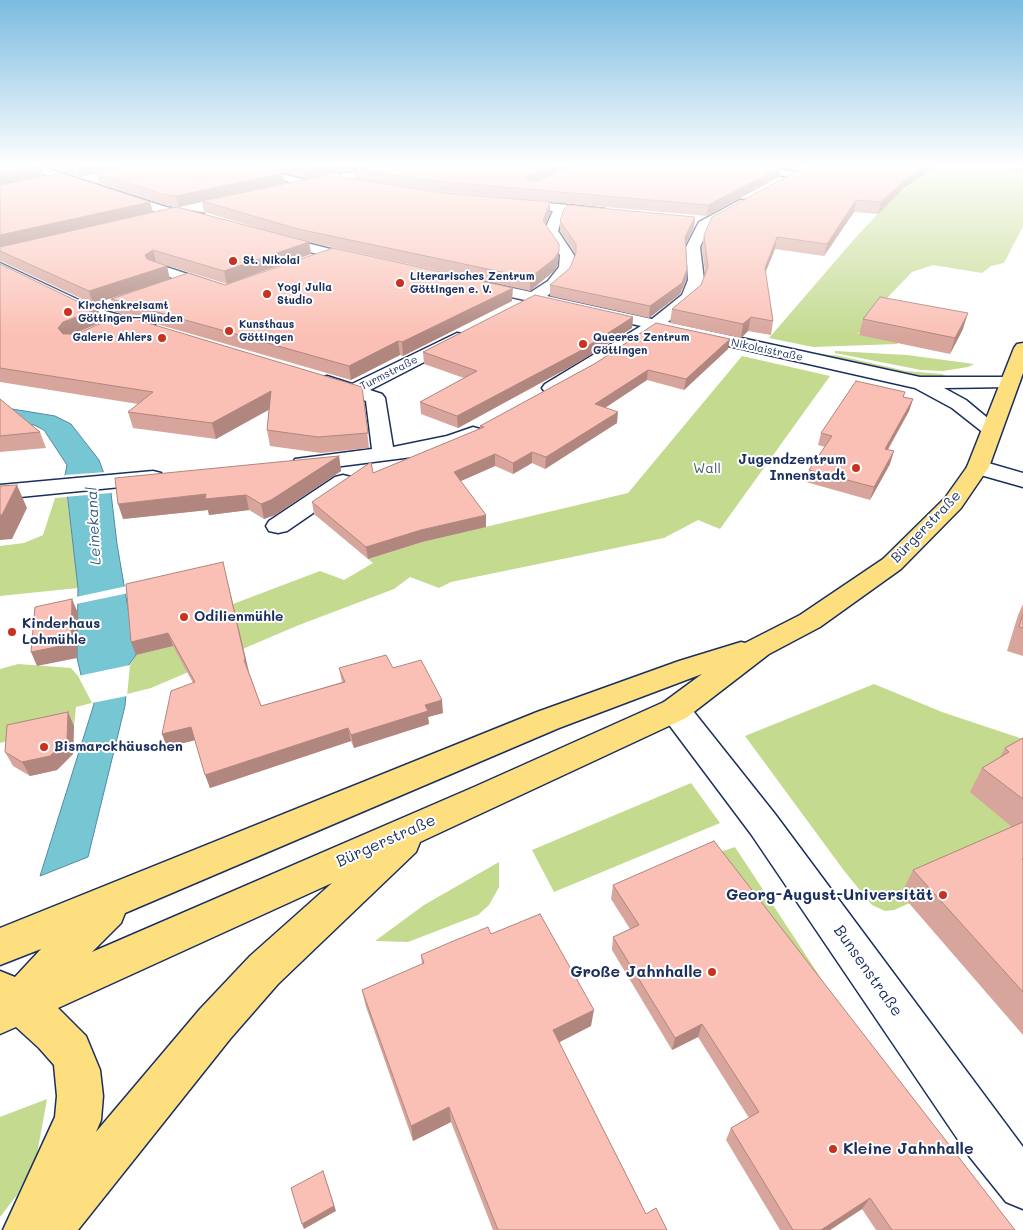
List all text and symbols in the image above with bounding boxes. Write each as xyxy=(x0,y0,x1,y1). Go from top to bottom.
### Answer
place label: St. Nikolai xyxy=(243,254,300,268)
marker: St. Nikolai xyxy=(227,255,239,267)
place label: Literarisches Zentrum Göttingen e. V. xyxy=(410,270,534,296)
marker: Literarisches Zentrum Göttingen e. V. xyxy=(394,277,406,289)
place label: Yogi Julia Studio xyxy=(277,281,332,307)
marker: Yogi Julia Studio xyxy=(261,288,273,300)
place label: Kirchenkreisamt Göttingen–Münden xyxy=(78,299,183,325)
marker: Kirchenkreisamt Göttingen–Münden xyxy=(62,306,74,318)
place label: Kunsthaus Göttingen xyxy=(239,318,294,344)
marker: Kunsthaus Göttingen xyxy=(223,325,235,337)
place label: Galerie Ahlers xyxy=(72,331,152,345)
place label: Queeres Zentrum Göttingen xyxy=(593,331,689,357)
marker: Galerie Ahlers xyxy=(156,332,168,344)
street label: Nikolaistraße xyxy=(730,336,804,364)
marker: Queeres Zentrum Göttingen xyxy=(577,338,589,350)
street label: Turmstraße xyxy=(358,353,420,393)
place label: Jugendzentrum Innenstadt xyxy=(738,452,846,484)
park label: Wall xyxy=(693,461,721,477)
marker: Jugendzentrum Innenstadt xyxy=(850,462,862,474)
water label: Leinekanal xyxy=(83,487,105,565)
street label: Bürgerstraße xyxy=(887,488,965,566)
place label: Odilienmühle xyxy=(194,609,283,625)
marker: Odilienmühle xyxy=(178,611,190,623)
place label: Kinderhaus Lohmühle xyxy=(22,616,100,648)
marker: Kinderhaus Lohmühle xyxy=(6,626,18,638)
place label: Bismarckhäuschen xyxy=(54,739,183,755)
marker: Bismarckhäuschen xyxy=(38,741,50,753)
street label: Bürgerstraße xyxy=(333,811,439,871)
place label: Georg-August-Universität xyxy=(726,885,933,905)
marker: Georg-August-Universität xyxy=(937,889,949,901)
street label: Bunsenstraße xyxy=(829,922,907,1020)
place label: Große Jahnhalle xyxy=(570,962,702,982)
marker: Große Jahnhalle xyxy=(706,966,718,978)
place label: Kleine Jahnhalle xyxy=(843,1139,973,1159)
marker: Kleine Jahnhalle xyxy=(827,1143,839,1155)

